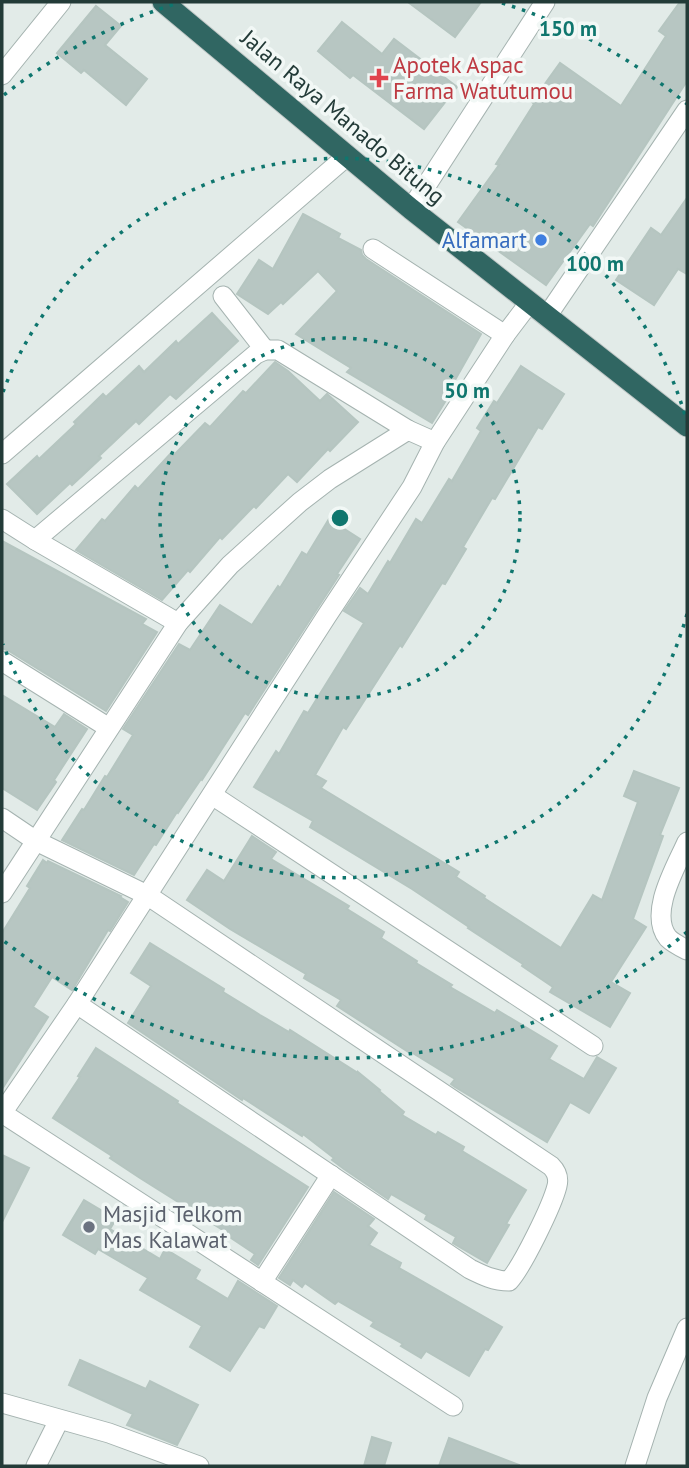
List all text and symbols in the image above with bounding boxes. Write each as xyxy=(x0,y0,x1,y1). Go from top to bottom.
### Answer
text: 150 m xyxy=(539,15,597,42)
street label: Jalan Raya Manado Bitung xyxy=(235,22,451,210)
place label: Apotek Aspac Farma Watutumou xyxy=(393,50,573,105)
marker: Apotek Aspac Farma Watutumou xyxy=(371,70,387,86)
place label: Alfamart xyxy=(442,225,527,254)
marker: Alfamart xyxy=(533,232,549,248)
text: 100 m xyxy=(566,250,624,277)
text: 50 m xyxy=(444,377,490,404)
centre of rings xyxy=(328,506,352,530)
place label: Masjid Telkom Mas Kalawat xyxy=(103,1199,242,1254)
marker: Masjid Telkom Mas Kalawat xyxy=(81,1219,97,1235)

